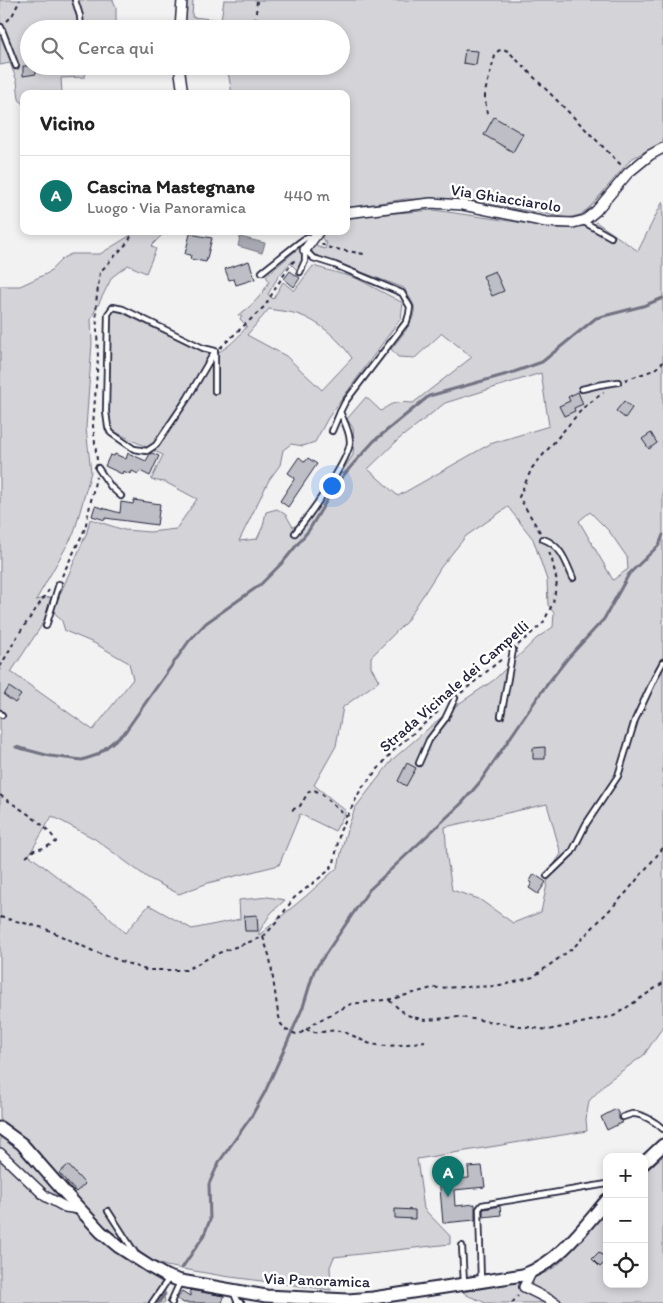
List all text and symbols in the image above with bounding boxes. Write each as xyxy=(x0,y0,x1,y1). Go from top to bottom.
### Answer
search box xyxy=(20,20,350,75)
icon: search xyxy=(38,34,66,62)
text: Cerca qui xyxy=(78,36,154,59)
text: Vicino xyxy=(40,110,95,135)
text: Cascina Mastegnane xyxy=(87,175,255,198)
street label: Via Ghiacciarolo xyxy=(449,180,563,216)
text: A xyxy=(51,186,61,205)
text: 440 m xyxy=(284,186,330,205)
text: Luogo · Via Panoramica xyxy=(87,198,246,217)
your location xyxy=(319,473,345,499)
street label: Strada Vicinale dei Campelli xyxy=(375,616,533,756)
map controls xyxy=(603,1153,648,1288)
button: + xyxy=(603,1153,648,1198)
pin: A xyxy=(432,1156,464,1197)
button: − xyxy=(603,1198,648,1243)
button: locate xyxy=(603,1243,648,1288)
street label: Via Panoramica xyxy=(263,1269,371,1291)

